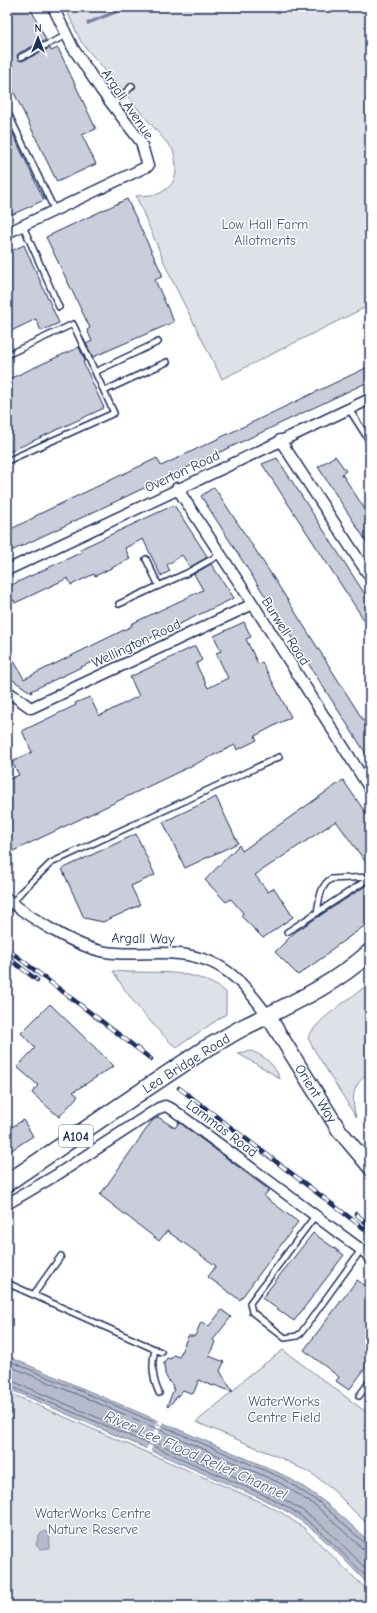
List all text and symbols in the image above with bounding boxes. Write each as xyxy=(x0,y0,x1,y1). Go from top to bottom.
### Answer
north arrow xyxy=(18,18,58,58)
text: N xyxy=(34,22,42,35)
street label: Argall Avenue xyxy=(98,66,157,143)
park label: Low Hall Farm Allotments xyxy=(222,216,308,249)
street label: Overton Road xyxy=(142,447,222,496)
street label: Burwell Road xyxy=(258,594,313,669)
street label: Wellington Road xyxy=(89,615,183,672)
street label: Argall Way xyxy=(111,929,176,948)
street label: Lea Bridge Road xyxy=(139,1030,233,1097)
street label: Orient Way xyxy=(291,1061,341,1127)
street label: Lammas Road xyxy=(183,1096,261,1161)
road number: A104 xyxy=(59,1125,93,1147)
park label: WaterWorks Centre Field xyxy=(247,1393,321,1426)
water label: River Lee Flood Relief Channel xyxy=(102,1407,291,1504)
park label: WaterWorks Centre Nature Reserve xyxy=(35,1505,151,1538)

